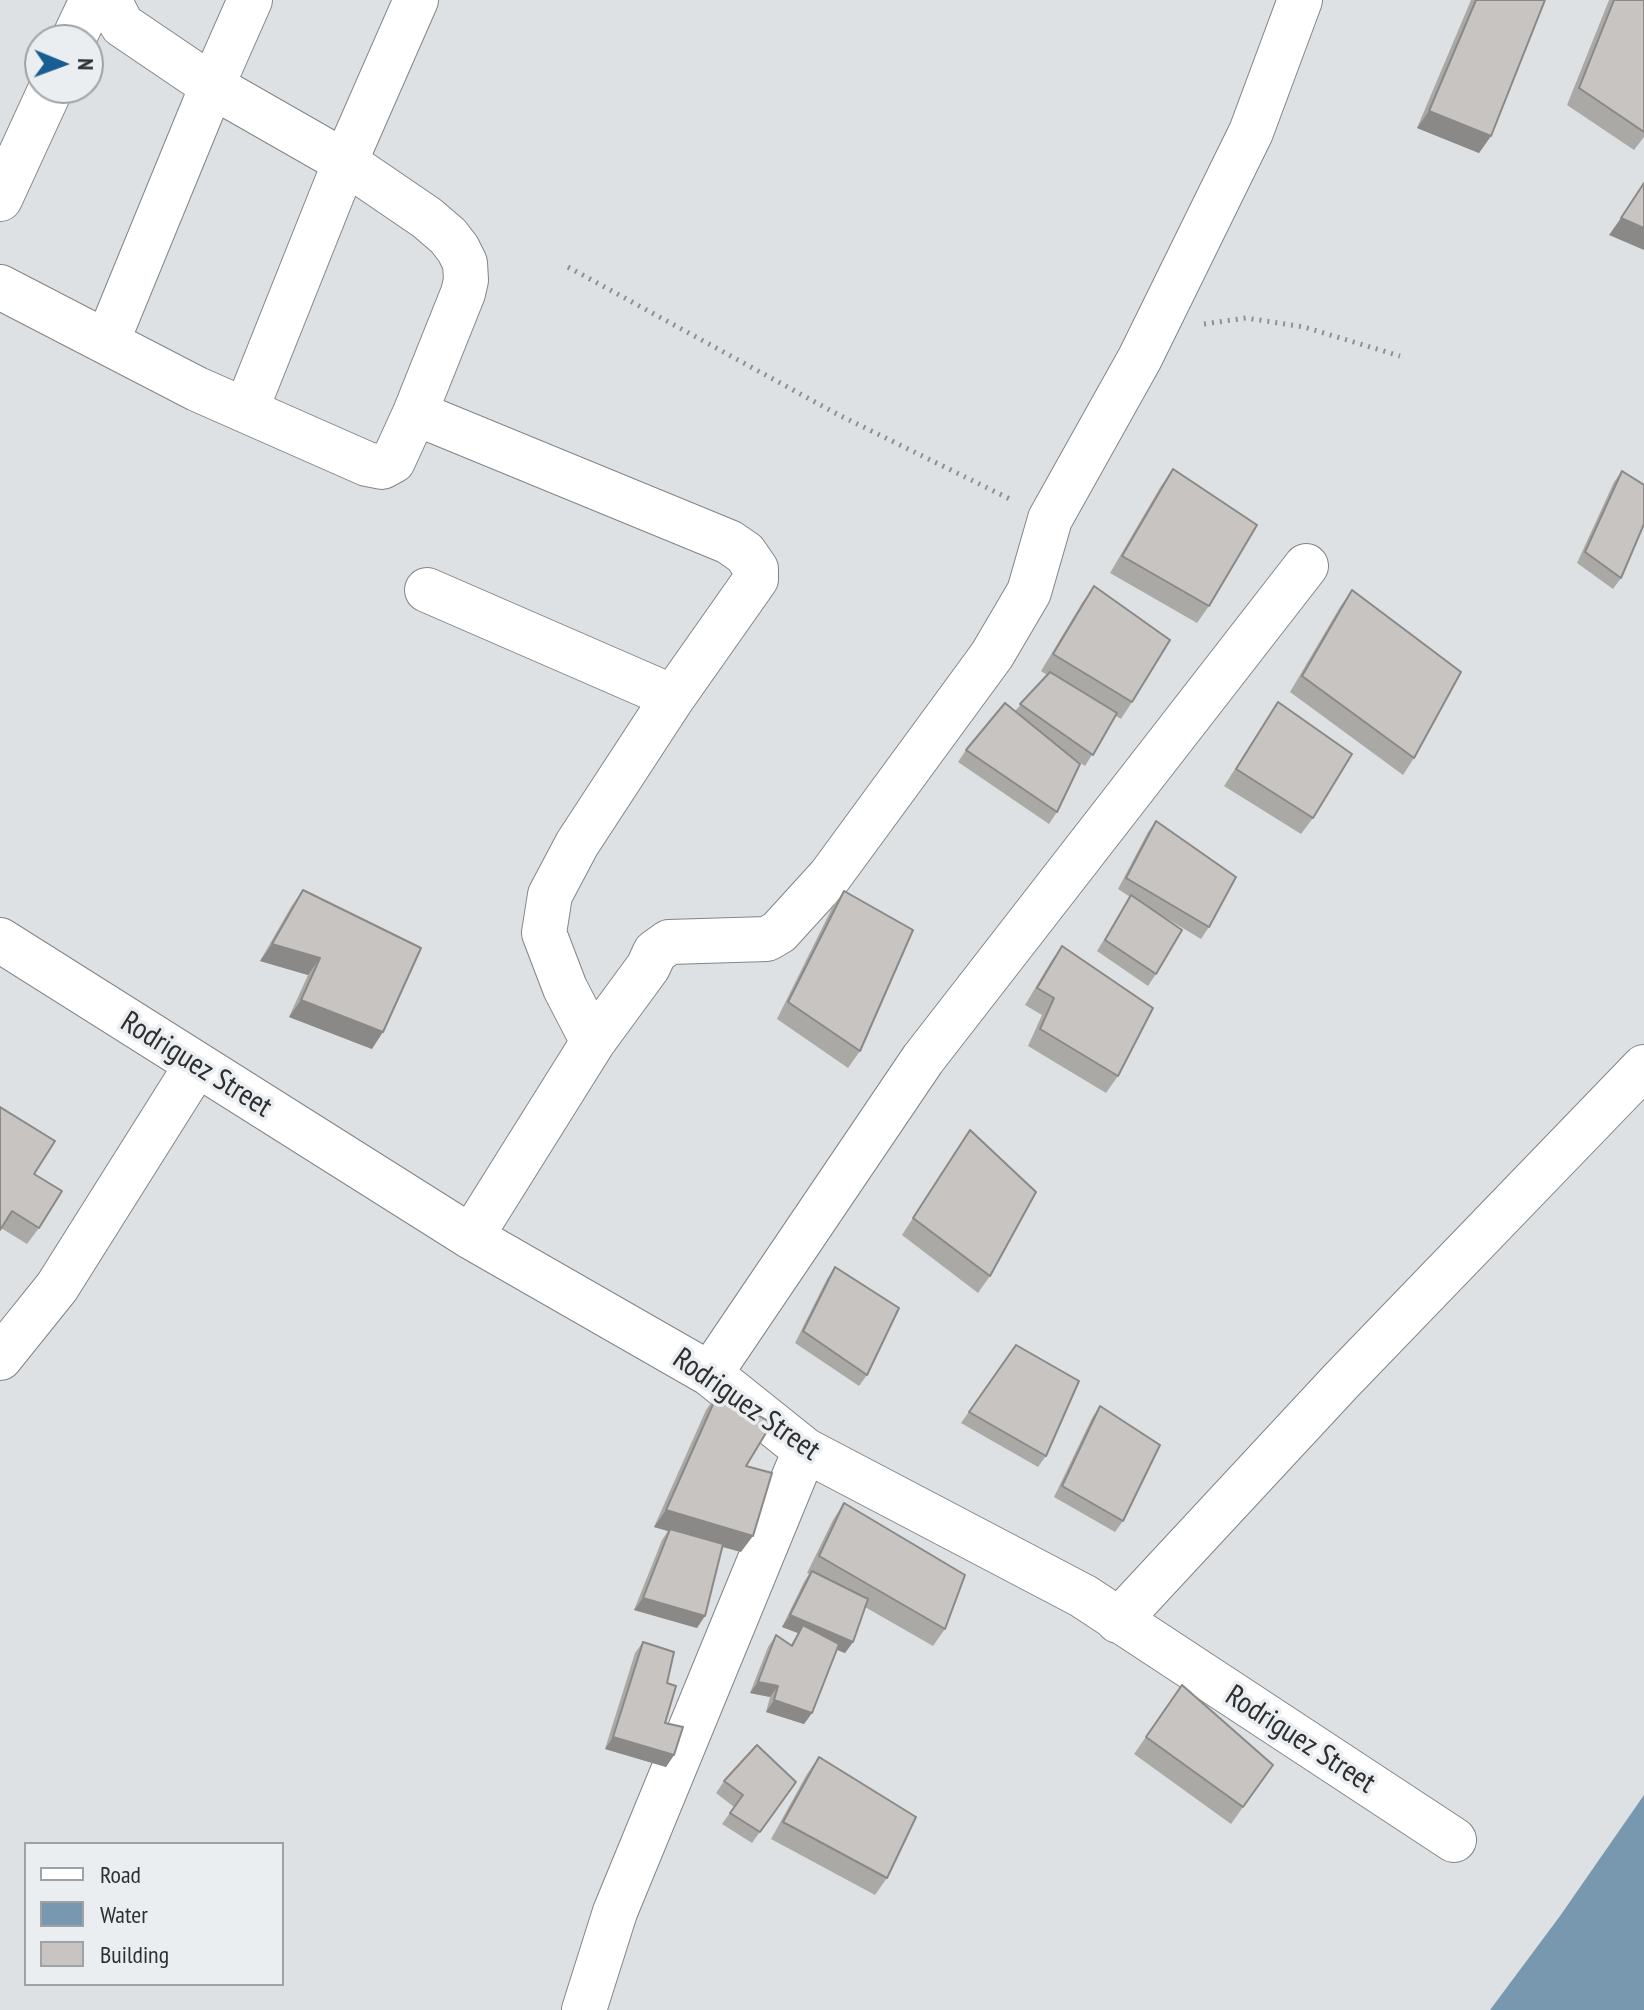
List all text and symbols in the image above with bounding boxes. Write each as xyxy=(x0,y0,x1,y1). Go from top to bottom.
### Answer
north arrow xyxy=(24,24,104,104)
text: N xyxy=(72,58,100,71)
street label: Rodriguez Street xyxy=(114,1004,278,1126)
street label: Rodriguez Street xyxy=(666,1341,826,1469)
street label: Rodriguez Street xyxy=(1218,1678,1382,1802)
legend xyxy=(24,1842,284,1986)
text: Road xyxy=(100,1859,141,1890)
text: Water xyxy=(100,1899,148,1930)
text: Building xyxy=(100,1939,169,1970)

